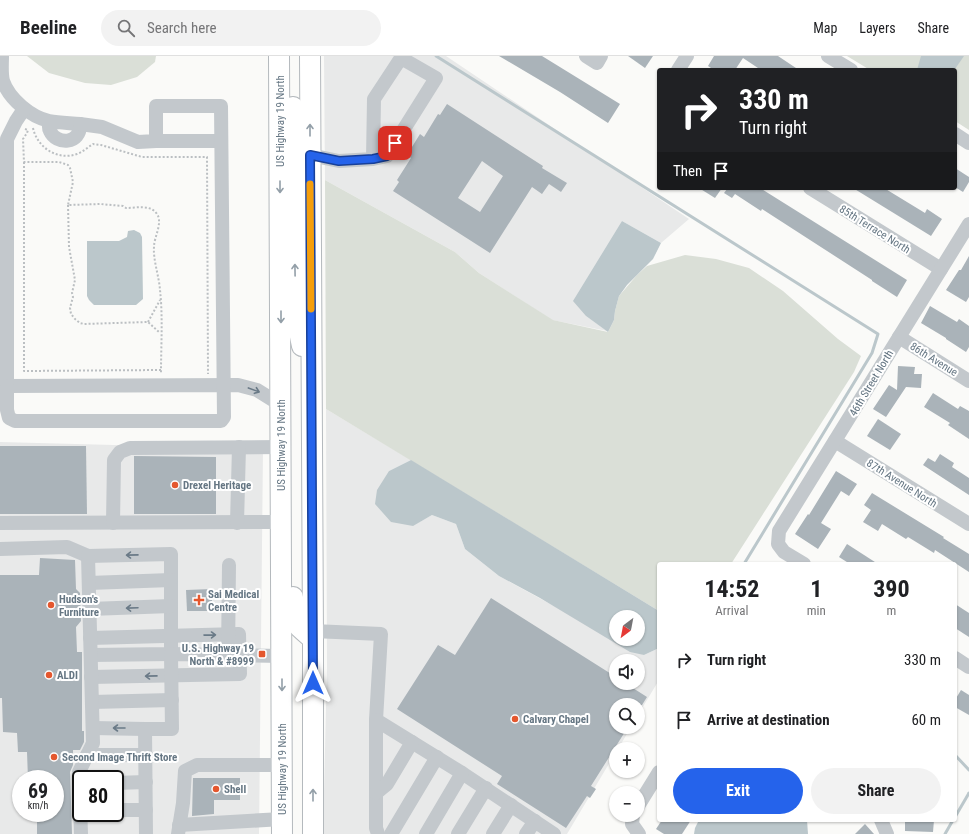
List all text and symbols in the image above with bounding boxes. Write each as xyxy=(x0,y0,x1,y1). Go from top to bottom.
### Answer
search box xyxy=(101,10,381,46)
text: Beeline xyxy=(20,16,77,39)
icon: search xyxy=(115,17,137,39)
text: Search here xyxy=(147,19,217,37)
text: Map xyxy=(813,20,837,36)
text: Layers xyxy=(859,20,896,36)
text: Share xyxy=(918,20,949,36)
street label: US Highway 19 North xyxy=(274,75,287,167)
text: 330 m xyxy=(739,83,809,116)
icon: right xyxy=(673,84,725,136)
text: Turn right xyxy=(739,117,807,138)
one-way arrow xyxy=(306,124,314,137)
pin xyxy=(378,126,412,160)
icon: arrive xyxy=(384,132,406,154)
icon: arrive xyxy=(710,160,732,182)
text: Then xyxy=(673,162,702,180)
one-way arrow xyxy=(276,180,284,193)
street label: 85th Terrace North xyxy=(837,202,913,256)
one-way arrow xyxy=(291,264,299,277)
one-way arrow xyxy=(277,310,285,323)
street label: 86th Avenue xyxy=(908,340,960,379)
street label: 46th Street North xyxy=(847,348,896,419)
one-way arrow xyxy=(248,387,261,394)
street label: US Highway 19 North xyxy=(275,399,288,491)
street label: 87th Avenue North xyxy=(864,457,939,510)
place label: Drexel Heritage xyxy=(183,479,251,492)
marker: Drexel Heritage xyxy=(170,480,180,490)
one-way arrow xyxy=(126,551,139,559)
text: 14:52 xyxy=(704,575,759,603)
text: 1 xyxy=(810,575,822,603)
text: 390 xyxy=(873,575,910,603)
place label: Sai Medical Centre xyxy=(208,588,259,614)
place label: Hudson's Furniture xyxy=(59,593,99,619)
marker: Sai Medical Centre xyxy=(193,594,205,606)
marker: Hudson's Furniture xyxy=(46,600,56,610)
text: Arrival xyxy=(715,603,748,618)
text: min xyxy=(807,603,826,618)
text: m xyxy=(887,603,896,618)
one-way arrow xyxy=(126,604,139,611)
north arrow xyxy=(609,610,645,646)
map controls xyxy=(609,610,645,822)
one-way arrow xyxy=(203,631,216,639)
place label: U.S. Highway 19 North & #8999 xyxy=(182,642,254,668)
marker: U.S. Highway 19 North & #8999 xyxy=(257,649,267,659)
icon: right xyxy=(673,649,695,671)
text: Turn right xyxy=(707,651,766,669)
text: 330 m xyxy=(904,651,941,669)
button: sound xyxy=(609,654,645,690)
position arrow xyxy=(292,662,334,704)
place label: ALDI xyxy=(57,669,78,682)
marker: ALDI xyxy=(44,670,54,680)
one-way arrow xyxy=(145,672,158,680)
one-way arrow xyxy=(278,678,286,691)
button: search xyxy=(609,698,645,734)
icon: arrive xyxy=(673,709,695,731)
text: Arrive at destination xyxy=(707,711,830,729)
text: 60 m xyxy=(911,711,941,729)
place label: Calvary Chapel xyxy=(523,713,589,726)
marker: Calvary Chapel xyxy=(510,714,520,724)
street label: US Highway 19 North xyxy=(276,723,289,815)
one-way arrow xyxy=(113,724,126,732)
button: + xyxy=(609,742,645,778)
place label: Second Image Thrift Store xyxy=(62,751,177,764)
marker: Second Image Thrift Store xyxy=(49,752,59,762)
button: Exit xyxy=(673,768,803,814)
button: Share xyxy=(811,768,941,814)
speed limit sign: 80 xyxy=(72,770,124,822)
text: 69 xyxy=(28,779,48,803)
place label: Shell xyxy=(224,783,246,796)
marker: Shell xyxy=(211,784,221,794)
button: − xyxy=(609,786,645,822)
one-way arrow xyxy=(309,789,317,802)
text: km/h xyxy=(28,800,48,811)

